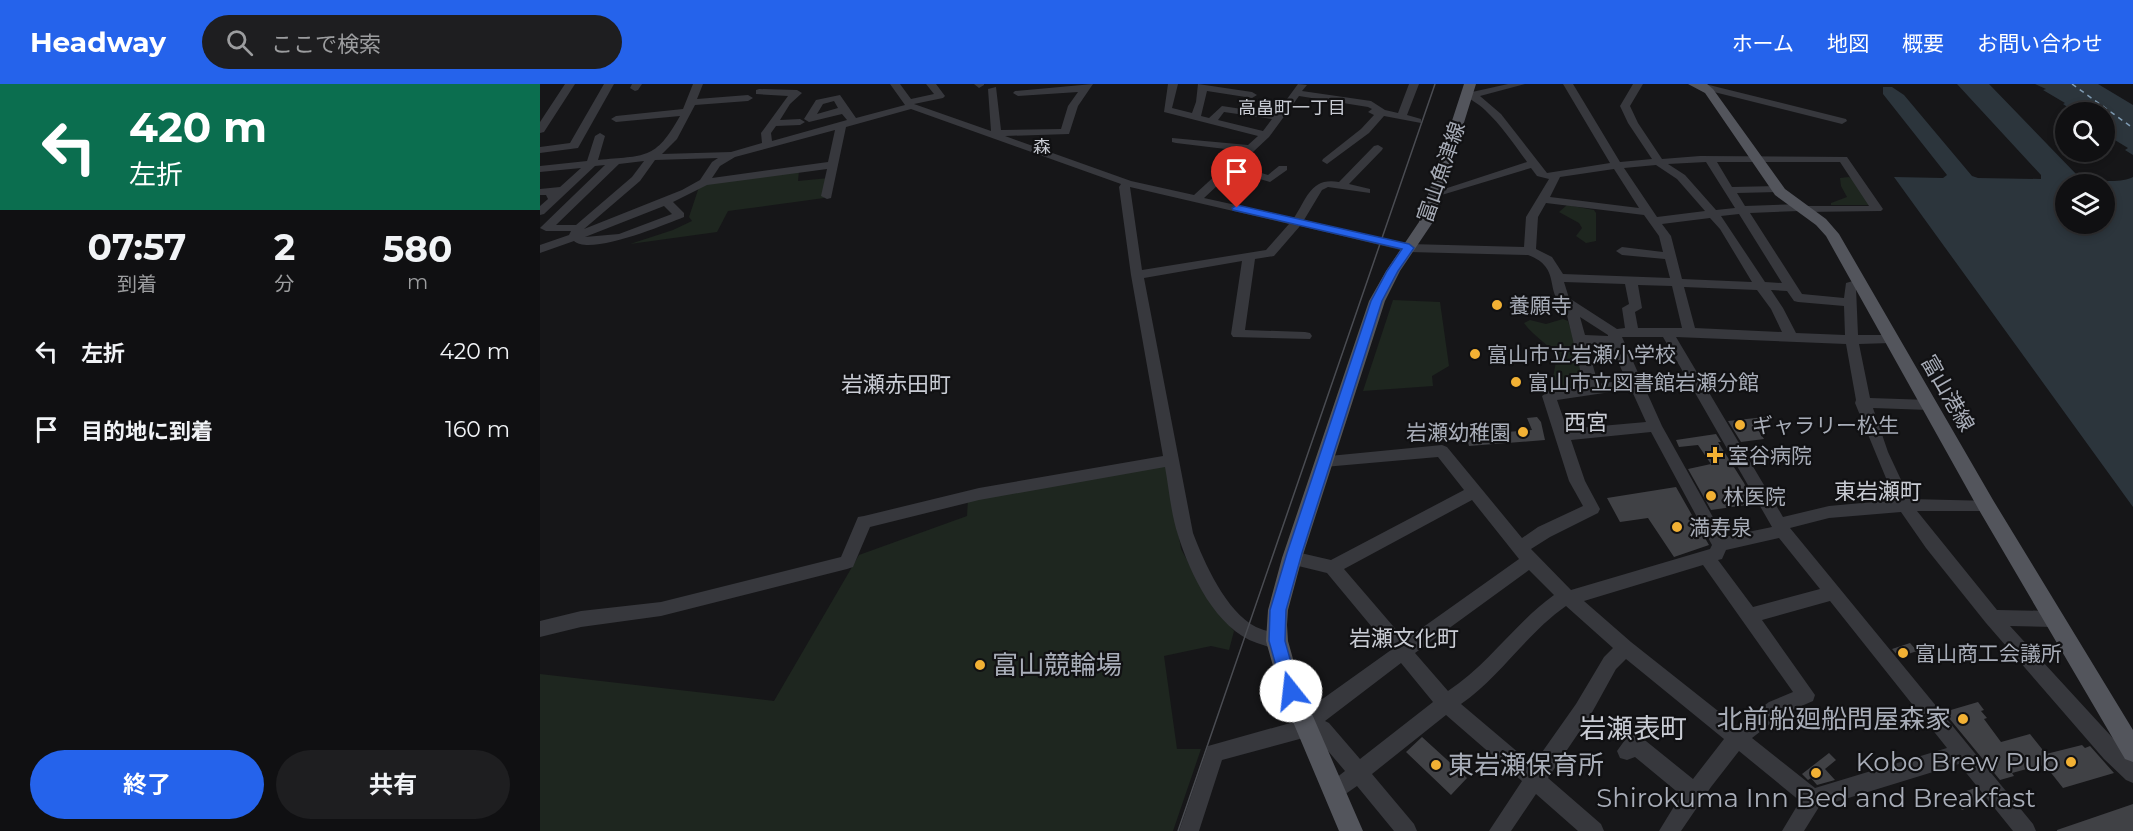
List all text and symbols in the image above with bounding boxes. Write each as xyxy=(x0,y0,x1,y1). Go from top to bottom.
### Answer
search box xyxy=(202,15,622,69)
text: Headway xyxy=(30,25,166,59)
icon: search xyxy=(223,26,256,59)
text: ここで検索 xyxy=(271,31,381,58)
text: ホーム xyxy=(1732,31,1794,56)
text: 地図 xyxy=(1827,31,1869,56)
text: 概要 xyxy=(1902,31,1944,56)
text: お問い合わせ xyxy=(1977,31,2103,56)
district label: 高畠町一丁目 xyxy=(1238,97,1346,119)
text: 420 m xyxy=(129,101,267,153)
map controls xyxy=(2055,102,2115,234)
button: search xyxy=(2055,102,2115,162)
icon: left xyxy=(30,108,108,186)
street label: 富山魚津線 xyxy=(1412,118,1470,226)
district label: 森 xyxy=(1033,136,1051,158)
pin xyxy=(1211,146,1262,208)
icon: arrive xyxy=(1220,155,1253,188)
text: 左折 xyxy=(129,158,183,191)
button: layers xyxy=(2055,174,2115,234)
text: 07:57 xyxy=(88,225,186,269)
text: 2 xyxy=(274,225,295,269)
text: 580 xyxy=(383,227,452,271)
text: m xyxy=(407,270,428,294)
text: 到着 xyxy=(117,272,157,296)
text: 分 xyxy=(275,272,295,296)
place label: 養願寺 xyxy=(1509,293,1572,318)
marker: 養願寺 xyxy=(1490,298,1504,312)
icon: left xyxy=(30,335,63,368)
text: 420 m xyxy=(439,338,510,365)
text: 左折 xyxy=(81,340,125,367)
place label: 富山市立岩瀬小学校 xyxy=(1487,342,1676,367)
marker: 富山市立岩瀬小学校 xyxy=(1468,347,1482,361)
street label: 富山港線 xyxy=(1916,350,1980,436)
place label: 富山市立図書館岩瀬分館 xyxy=(1528,370,1759,395)
district label: 岩瀬赤田町 xyxy=(841,371,951,398)
marker: 富山市立図書館岩瀬分館 xyxy=(1509,375,1523,389)
district label: 西宮 xyxy=(1564,409,1608,436)
icon: arrive xyxy=(30,413,63,446)
place label: ギャラリー松生 xyxy=(1752,413,1899,438)
text: 160 m xyxy=(445,416,510,443)
text: 目的地に到着 xyxy=(81,418,213,445)
marker: ギャラリー松生 xyxy=(1733,418,1747,432)
place label: 岩瀬幼稚園 xyxy=(1406,420,1511,445)
marker: 岩瀬幼稚園 xyxy=(1516,425,1530,439)
place label: 室谷病院 xyxy=(1728,443,1812,468)
marker: 室谷病院 xyxy=(1706,446,1724,464)
district label: 東岩瀬町 xyxy=(1834,478,1922,505)
place label: 林医院 xyxy=(1723,484,1786,509)
marker: 林医院 xyxy=(1704,489,1718,503)
place label: 満寿泉 xyxy=(1689,515,1752,540)
marker: 満寿泉 xyxy=(1670,520,1684,534)
district label: 岩瀬文化町 xyxy=(1349,625,1459,652)
place label: 富山商工会議所 xyxy=(1915,641,2062,666)
marker: 富山商工会議所 xyxy=(1896,646,1910,660)
place label: 富山競輪場 xyxy=(992,649,1122,681)
marker: 富山競輪場 xyxy=(973,658,987,672)
position arrow xyxy=(1259,659,1323,723)
place label: 北前船廻船問屋森家 xyxy=(1717,703,1951,735)
district label: 岩瀬表町 xyxy=(1579,712,1687,745)
marker: 北前船廻船問屋森家 xyxy=(1956,712,1970,726)
place label: Kobo Brew Pub xyxy=(1856,746,2059,778)
place label: 東岩瀬保育所 xyxy=(1448,749,1604,781)
button: 終了 xyxy=(30,750,264,819)
button: 共有 xyxy=(276,750,510,819)
marker: Kobo Brew Pub xyxy=(2064,755,2078,769)
marker: 東岩瀬保育所 xyxy=(1429,758,1443,772)
marker: Shirokuma Inn Bed and Breakfast xyxy=(1809,766,1823,780)
place label: Shirokuma Inn Bed and Breakfast xyxy=(1596,782,2036,814)

